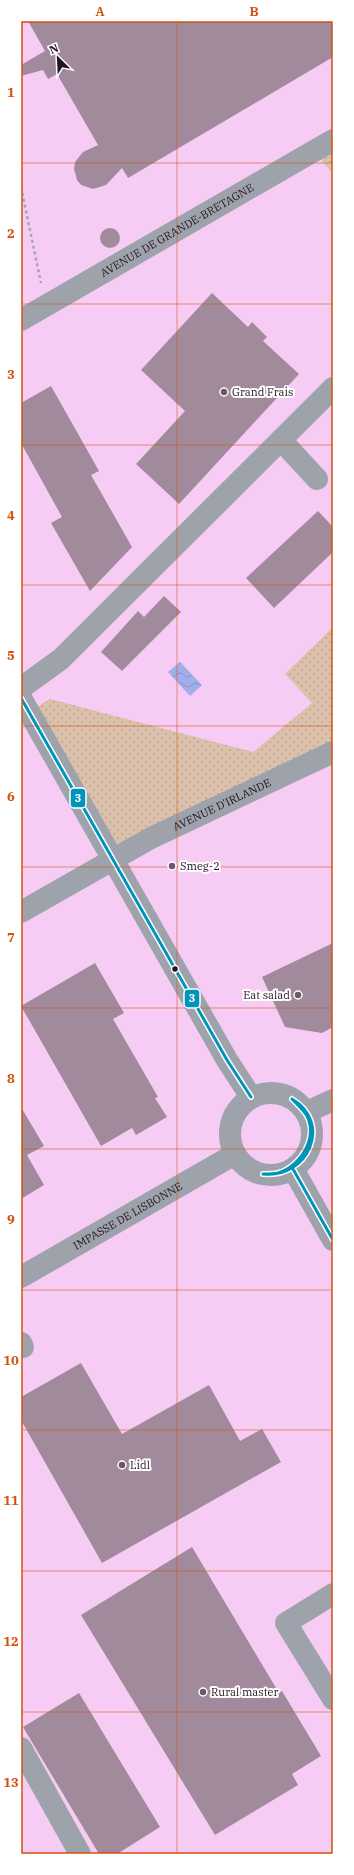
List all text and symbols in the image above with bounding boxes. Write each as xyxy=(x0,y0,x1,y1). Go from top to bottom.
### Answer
text: A xyxy=(95,3,105,20)
text: B xyxy=(249,3,259,20)
north arrow xyxy=(38,38,78,78)
text: N xyxy=(47,41,61,57)
text: 1 xyxy=(7,84,15,101)
street label: AVENUE DE GRANDE-BRETAGNE xyxy=(98,180,256,280)
text: 2 xyxy=(7,225,15,242)
text: 3 xyxy=(7,366,15,383)
place label: Grand Frais xyxy=(232,385,293,399)
marker: Grand Frais xyxy=(219,387,229,397)
text: 4 xyxy=(7,507,15,524)
text: 5 xyxy=(7,647,15,664)
street label: AVENUE D'IRLANDE xyxy=(171,775,273,834)
text: 6 xyxy=(7,788,15,805)
line badge: 3 xyxy=(70,788,86,808)
text: 3 xyxy=(75,791,81,805)
place label: Smeg-2 xyxy=(180,859,220,873)
marker: Smeg-2 xyxy=(167,861,177,871)
text: 7 xyxy=(7,929,15,946)
unlabelled marker xyxy=(170,964,180,974)
place label: Eat salad xyxy=(243,988,290,1002)
line badge: 3 xyxy=(184,989,200,1008)
marker: Eat salad xyxy=(293,990,303,1000)
text: 3 xyxy=(189,991,195,1005)
text: 8 xyxy=(7,1070,15,1087)
street label: IMPASSE DE LISBONNE xyxy=(71,1179,185,1253)
text: 9 xyxy=(7,1211,15,1228)
text: 10 xyxy=(3,1352,19,1369)
place label: Lidl xyxy=(130,1458,150,1472)
marker: Lidl xyxy=(117,1460,127,1470)
text: 11 xyxy=(3,1492,19,1509)
text: 12 xyxy=(3,1633,19,1650)
place label: Rural master xyxy=(211,1685,278,1699)
marker: Rural master xyxy=(198,1687,208,1697)
text: 13 xyxy=(3,1774,19,1791)

